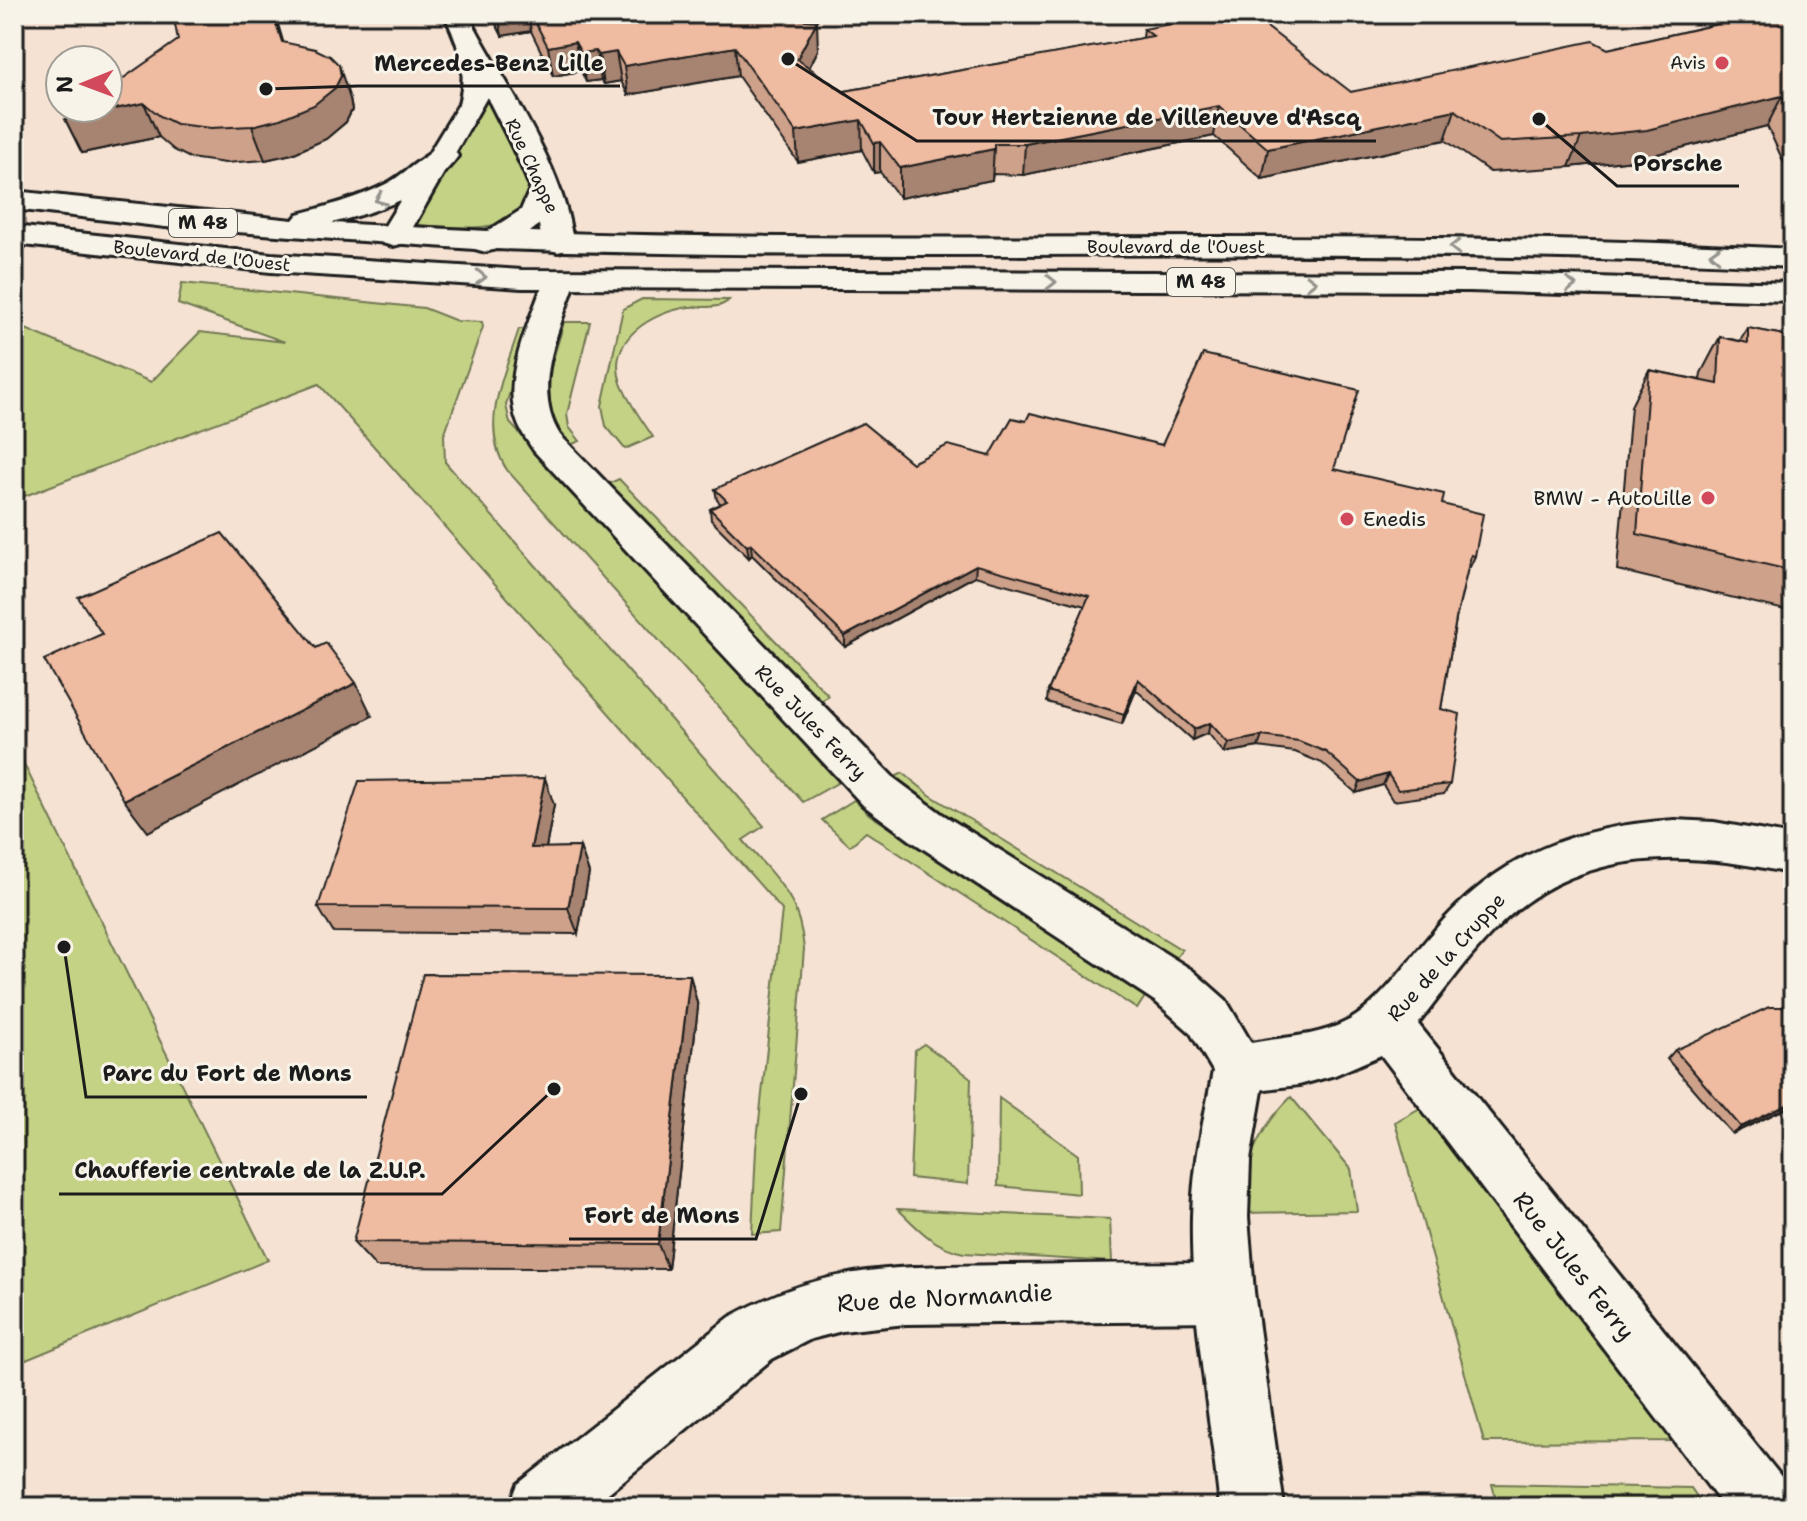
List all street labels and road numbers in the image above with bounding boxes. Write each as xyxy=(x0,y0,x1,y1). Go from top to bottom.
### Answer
street label: Rue Chappe xyxy=(500,115,564,217)
road number: M 48 xyxy=(169,209,237,237)
street label: Boulevard de l'Ouest xyxy=(112,235,292,277)
street label: Boulevard de l'Ouest xyxy=(1087,235,1265,259)
road number: M 48 xyxy=(1167,268,1235,296)
street label: Rue Jules Ferry xyxy=(749,659,873,785)
street label: Rue de la Cruppe xyxy=(1381,887,1511,1027)
street label: Rue Jules Ferry xyxy=(1506,1185,1642,1347)
street label: Rue de Normandie xyxy=(836,1276,1054,1320)

